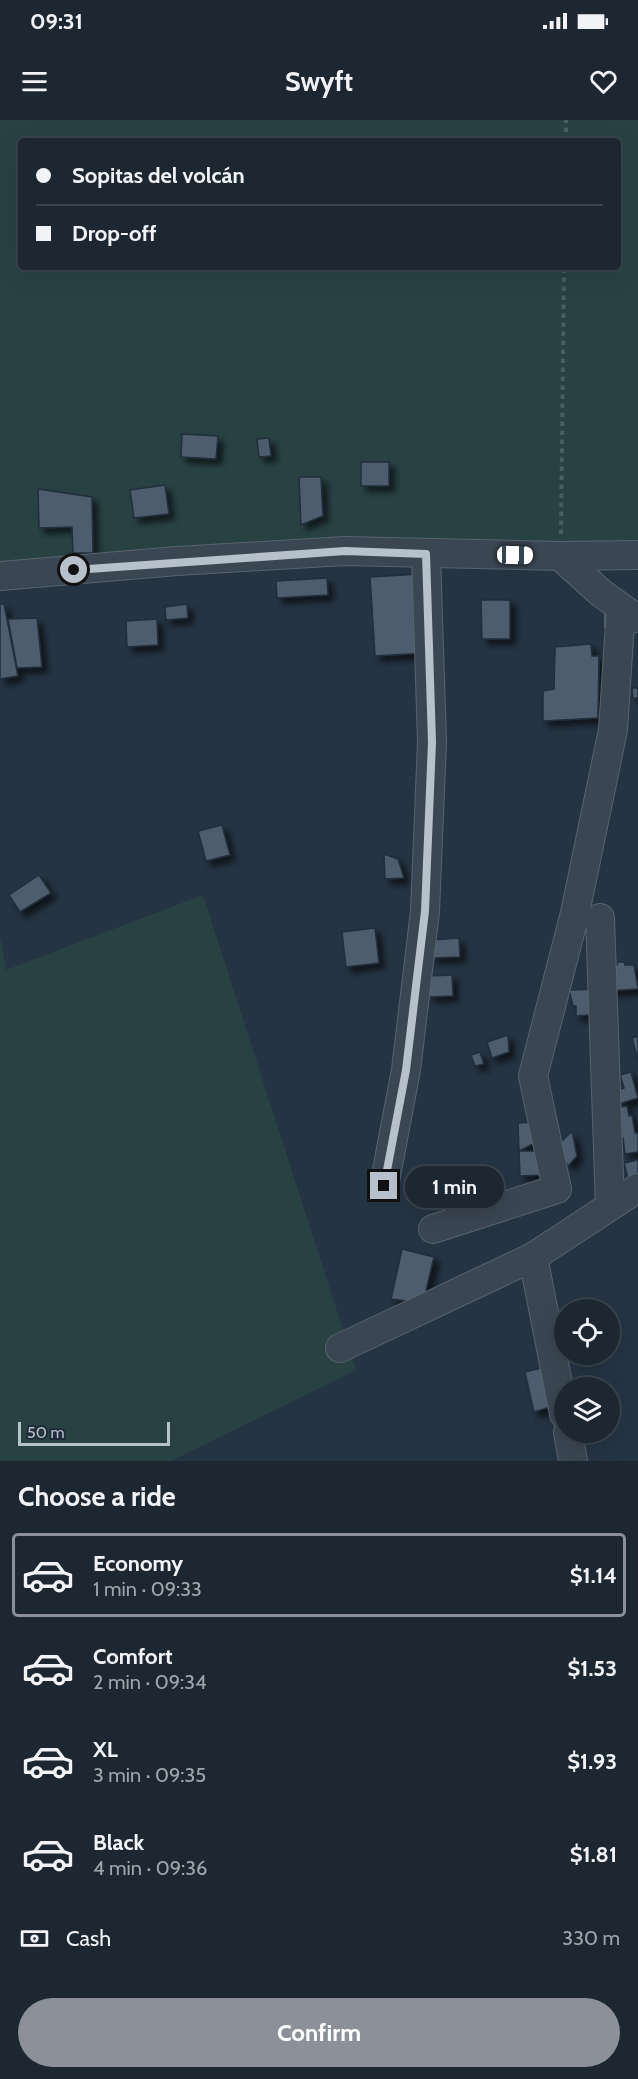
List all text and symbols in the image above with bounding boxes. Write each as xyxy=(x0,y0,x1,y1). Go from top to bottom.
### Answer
text: 09:31 xyxy=(30,8,83,35)
icon: menu xyxy=(18,65,51,98)
text: Swyft xyxy=(285,65,353,98)
icon: heart xyxy=(587,65,620,98)
text: Sopitas del volcán xyxy=(72,162,245,189)
text: Drop-off xyxy=(72,220,156,247)
car xyxy=(497,546,533,564)
route start xyxy=(60,556,87,583)
callout: 1 min xyxy=(405,1165,504,1207)
route end xyxy=(370,1172,397,1199)
text: 1 min xyxy=(432,1175,477,1199)
map controls xyxy=(554,1299,620,1443)
button: locate xyxy=(554,1299,620,1365)
button: layers xyxy=(554,1377,620,1443)
scale bar xyxy=(18,1419,170,1446)
text: 50 m xyxy=(27,1423,64,1442)
text: Choose a ride xyxy=(18,1480,176,1513)
icon: car xyxy=(21,1548,75,1602)
text: Economy xyxy=(93,1550,183,1577)
text: $1.14 xyxy=(570,1562,617,1589)
text: 1 min · 09:33 xyxy=(93,1577,202,1601)
icon: car xyxy=(21,1641,75,1695)
text: Comfort xyxy=(93,1643,172,1670)
text: $1.53 xyxy=(568,1655,617,1682)
text: 2 min · 09:34 xyxy=(93,1670,207,1694)
icon: car xyxy=(21,1734,75,1788)
text: XL xyxy=(93,1736,118,1763)
text: $1.93 xyxy=(567,1748,617,1775)
text: 3 min · 09:35 xyxy=(93,1763,206,1787)
icon: car xyxy=(21,1827,75,1881)
text: Black xyxy=(93,1829,144,1856)
text: $1.81 xyxy=(570,1841,617,1868)
text: 4 min · 09:36 xyxy=(93,1856,207,1880)
icon: cash xyxy=(18,1922,51,1955)
text: Cash xyxy=(66,1925,111,1952)
text: 330 m xyxy=(562,1926,620,1950)
button: Confirm xyxy=(18,1998,620,2067)

